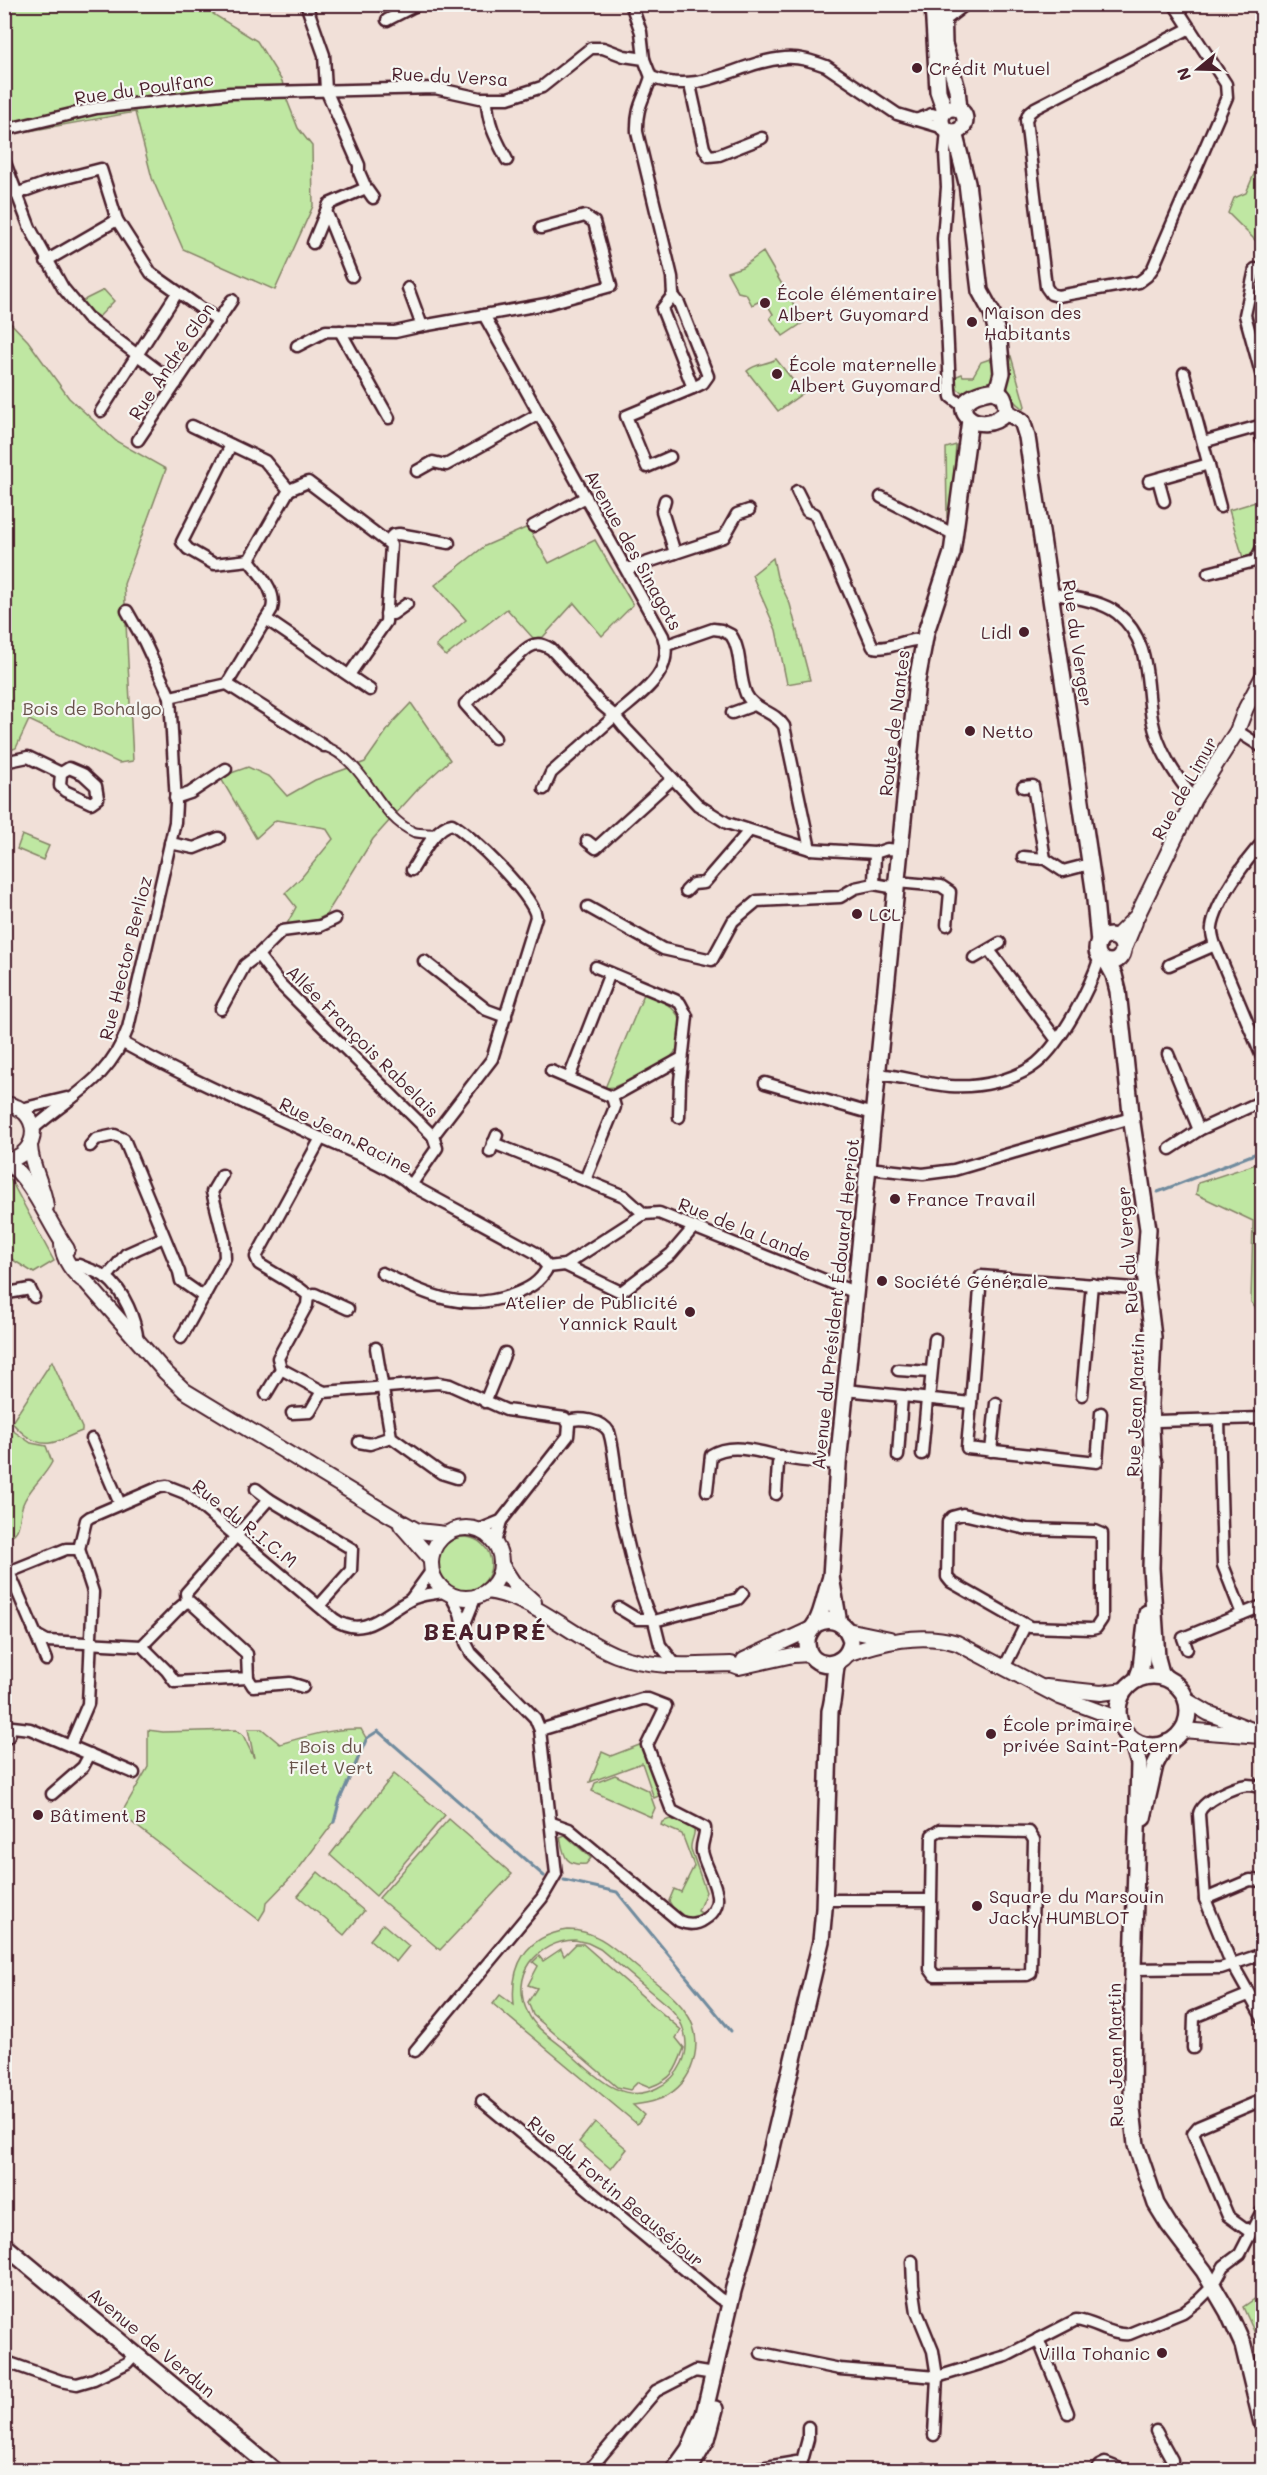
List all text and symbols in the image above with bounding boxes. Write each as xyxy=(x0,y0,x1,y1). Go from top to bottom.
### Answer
north arrow xyxy=(1168,39,1228,99)
place label: Crédit Mutuel xyxy=(929,56,1050,80)
street label: Rue du Versa xyxy=(391,61,509,91)
marker: Crédit Mutuel xyxy=(910,61,924,75)
text: N xyxy=(1171,65,1195,83)
street label: Rue du Poulfanc xyxy=(73,66,215,110)
place label: École élémentaire Albert Guyomard xyxy=(777,281,937,326)
marker: École élémentaire Albert Guyomard xyxy=(758,296,772,310)
street label: Rue André Glon xyxy=(123,298,219,424)
place label: Maison des Habitants xyxy=(984,300,1082,345)
marker: Maison des Habitants xyxy=(965,315,979,329)
place label: École maternelle Albert Guyomard xyxy=(789,352,941,397)
marker: École maternelle Albert Guyomard xyxy=(770,367,784,381)
street label: Avenue des Sinagots xyxy=(580,466,688,634)
street label: Rue du Verger xyxy=(1057,578,1099,708)
place label: Lidl xyxy=(981,620,1012,644)
marker: Lidl xyxy=(1017,625,1031,639)
street label: Route de Nantes xyxy=(873,648,915,798)
park label: Bois de Bohalgo xyxy=(22,696,162,720)
place label: Netto xyxy=(982,719,1033,743)
marker: Netto xyxy=(963,724,977,738)
street label: Rue de Limur xyxy=(1146,732,1222,844)
street label: Rue Hector Berlioz xyxy=(93,873,157,1043)
place label: LCL xyxy=(869,902,901,926)
marker: LCL xyxy=(850,907,864,921)
street label: Allée François Rabelais xyxy=(282,960,444,1122)
street label: Rue Jean Racine xyxy=(275,1091,417,1179)
street label: Avenue du Président Édouard Herriot xyxy=(806,1137,864,1471)
street label: Rue du Verger xyxy=(1111,1185,1143,1315)
place label: France Travail xyxy=(907,1187,1036,1211)
street label: Rue de la Lande xyxy=(675,1191,815,1267)
marker: France Travail xyxy=(888,1192,902,1206)
place label: Société Générale xyxy=(894,1269,1048,1293)
marker: Société Générale xyxy=(875,1274,889,1288)
place label: Atelier de Publicité Yannick Rault xyxy=(505,1290,678,1335)
marker: Atelier de Publicité Yannick Rault xyxy=(683,1305,697,1319)
street label: Rue Jean Martin xyxy=(1120,1332,1150,1478)
street label: Rue du R.I.C.M xyxy=(188,1473,302,1573)
district label: BEAUPRÉ xyxy=(423,1615,547,1646)
place label: École primaire privée Saint-Patern xyxy=(1003,1712,1178,1757)
marker: École primaire privée Saint-Patern xyxy=(984,1727,998,1741)
park label: Bois du Filet Vert xyxy=(289,1734,373,1779)
place label: Bâtiment B xyxy=(50,1803,146,1827)
marker: Bâtiment B xyxy=(31,1808,45,1822)
place label: Square du Marsouin Jacky HUMBLOT xyxy=(989,1884,1164,1929)
marker: Square du Marsouin Jacky HUMBLOT xyxy=(970,1899,984,1913)
street label: Rue Jean Martin xyxy=(1102,1983,1128,2127)
street label: Rue du Fortin Beauséjour xyxy=(523,2110,709,2272)
street label: Avenue de Verdun xyxy=(83,2282,221,2402)
place label: Villa Tohanic xyxy=(1039,2341,1150,2365)
marker: Villa Tohanic xyxy=(1155,2346,1169,2360)

